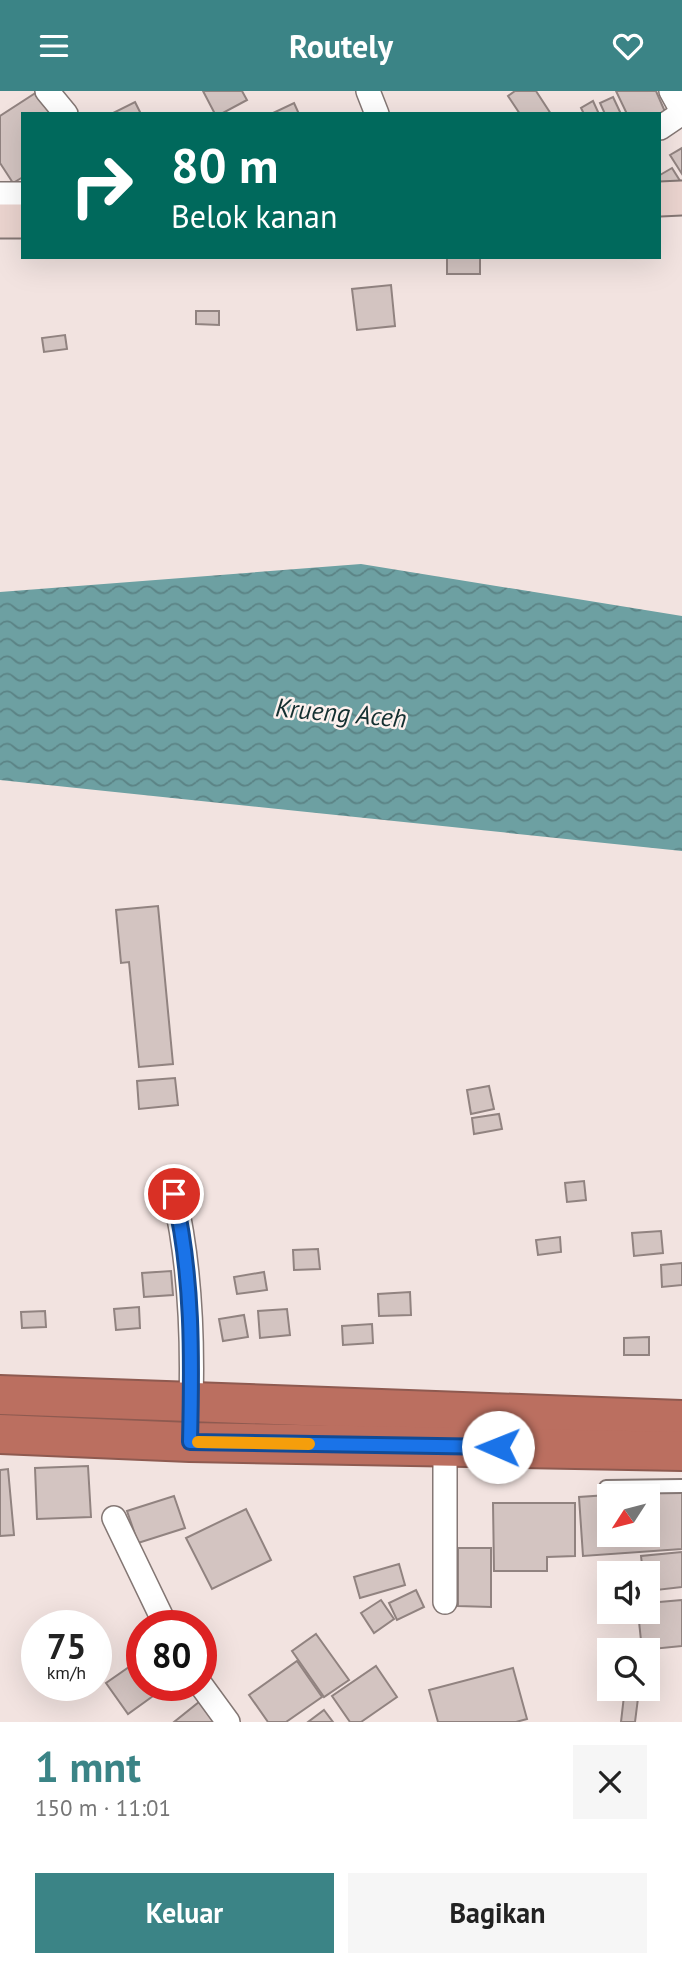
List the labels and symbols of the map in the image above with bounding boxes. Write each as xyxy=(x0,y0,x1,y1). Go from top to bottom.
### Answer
water label: Krueng Aceh xyxy=(274,690,408,735)
pin xyxy=(144,1164,204,1224)
position arrow xyxy=(461,1410,535,1484)
north arrow xyxy=(597,1484,660,1547)
speed limit sign: 80 xyxy=(126,1610,217,1701)

